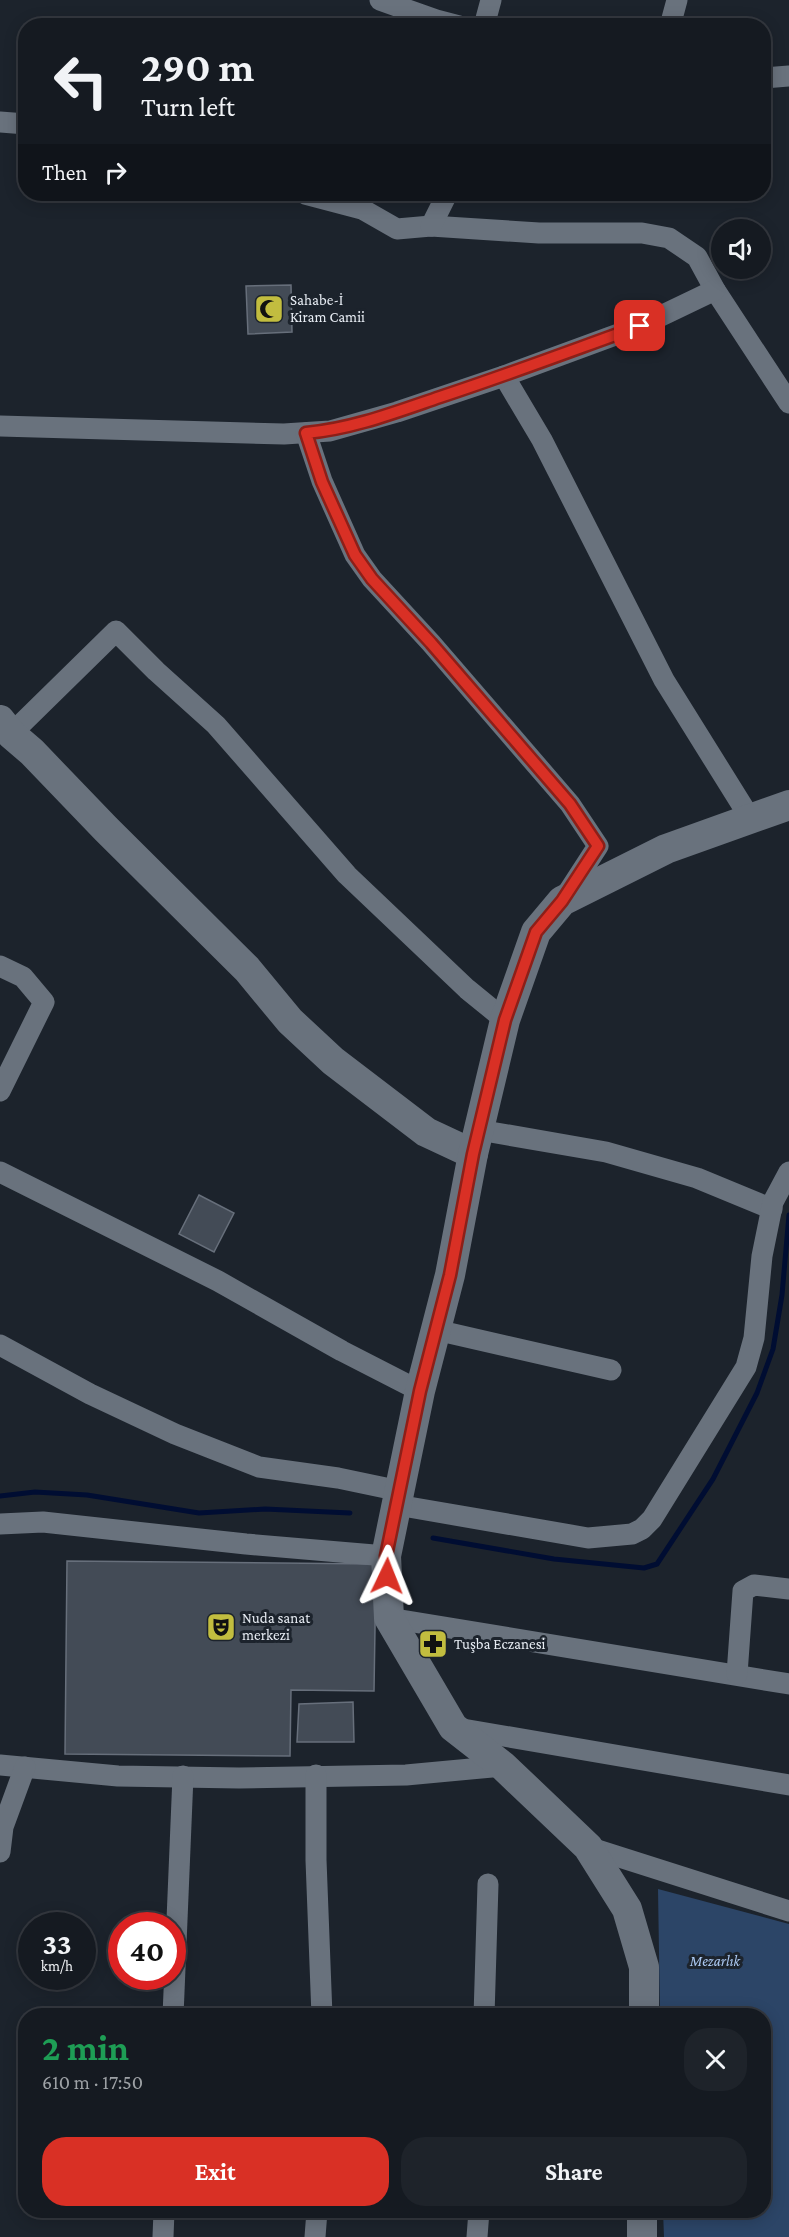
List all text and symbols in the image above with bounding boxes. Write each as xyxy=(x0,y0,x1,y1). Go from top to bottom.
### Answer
icon: left xyxy=(42,42,120,120)
text: 290 m xyxy=(141,43,254,90)
text: Turn left xyxy=(141,92,235,122)
icon: right xyxy=(99,156,132,189)
text: Then xyxy=(42,160,87,185)
map controls xyxy=(711,219,771,279)
button: sound xyxy=(711,219,771,279)
place label: Sahabe-İ Kiram Camii xyxy=(290,292,365,325)
mosque icon: Sahabe-İ Kiram Camii xyxy=(253,293,285,325)
pin xyxy=(614,300,665,351)
icon: arrive xyxy=(623,309,656,342)
position arrow xyxy=(355,1544,419,1608)
place label: Nuda sanat merkezi xyxy=(242,1610,311,1643)
theatre icon: Nuda sanat merkezi xyxy=(205,1611,237,1643)
pharmacy icon: Tuşba Eczanesi xyxy=(417,1628,449,1660)
place label: Tuşba Eczanesi xyxy=(454,1636,546,1653)
speed limit sign: 40 xyxy=(108,1912,186,1990)
text: 33 xyxy=(42,1927,72,1960)
park label: Mezarlık xyxy=(689,1953,742,1969)
text: km/h xyxy=(41,1958,73,1974)
text: 2 min xyxy=(42,2028,129,2068)
button: close xyxy=(684,2028,747,2091)
text: 610 m · 17:50 xyxy=(42,2071,143,2093)
button: Exit xyxy=(42,2137,389,2206)
button: Share xyxy=(401,2137,747,2206)

